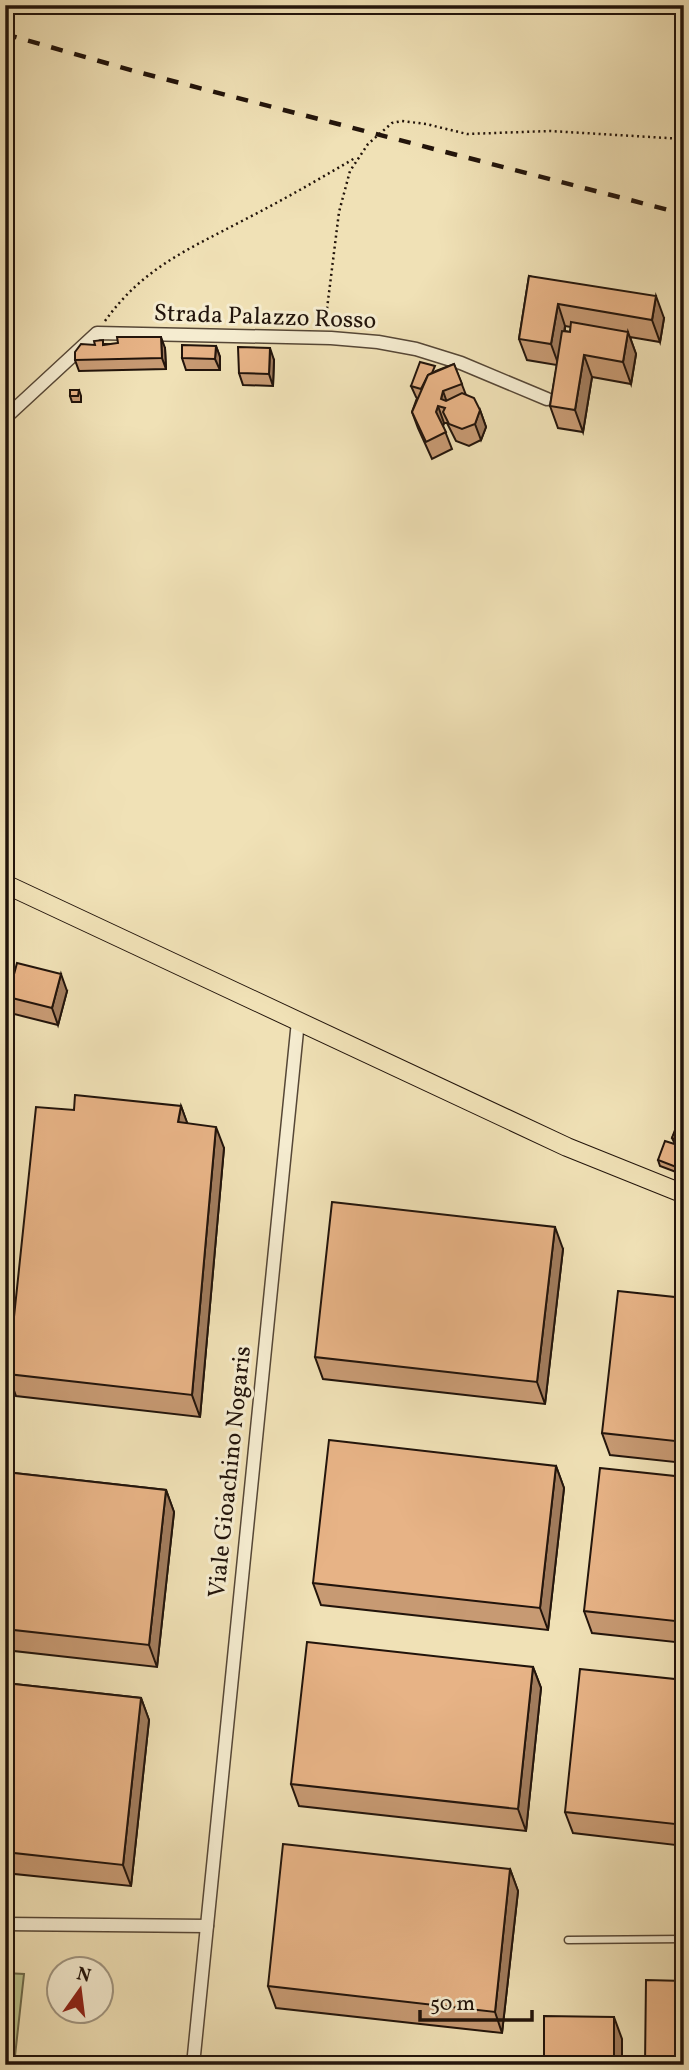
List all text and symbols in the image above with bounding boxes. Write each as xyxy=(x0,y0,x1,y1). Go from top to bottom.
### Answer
street label: Strada Palazzo Rosso xyxy=(153,297,377,339)
street label: Viale Gioachino Nogaris xyxy=(201,1344,261,1600)
north arrow xyxy=(46,1954,116,2024)
text: N xyxy=(74,1961,94,1990)
scale bar xyxy=(420,1979,532,2023)
text: 50 m xyxy=(430,1990,475,2019)

